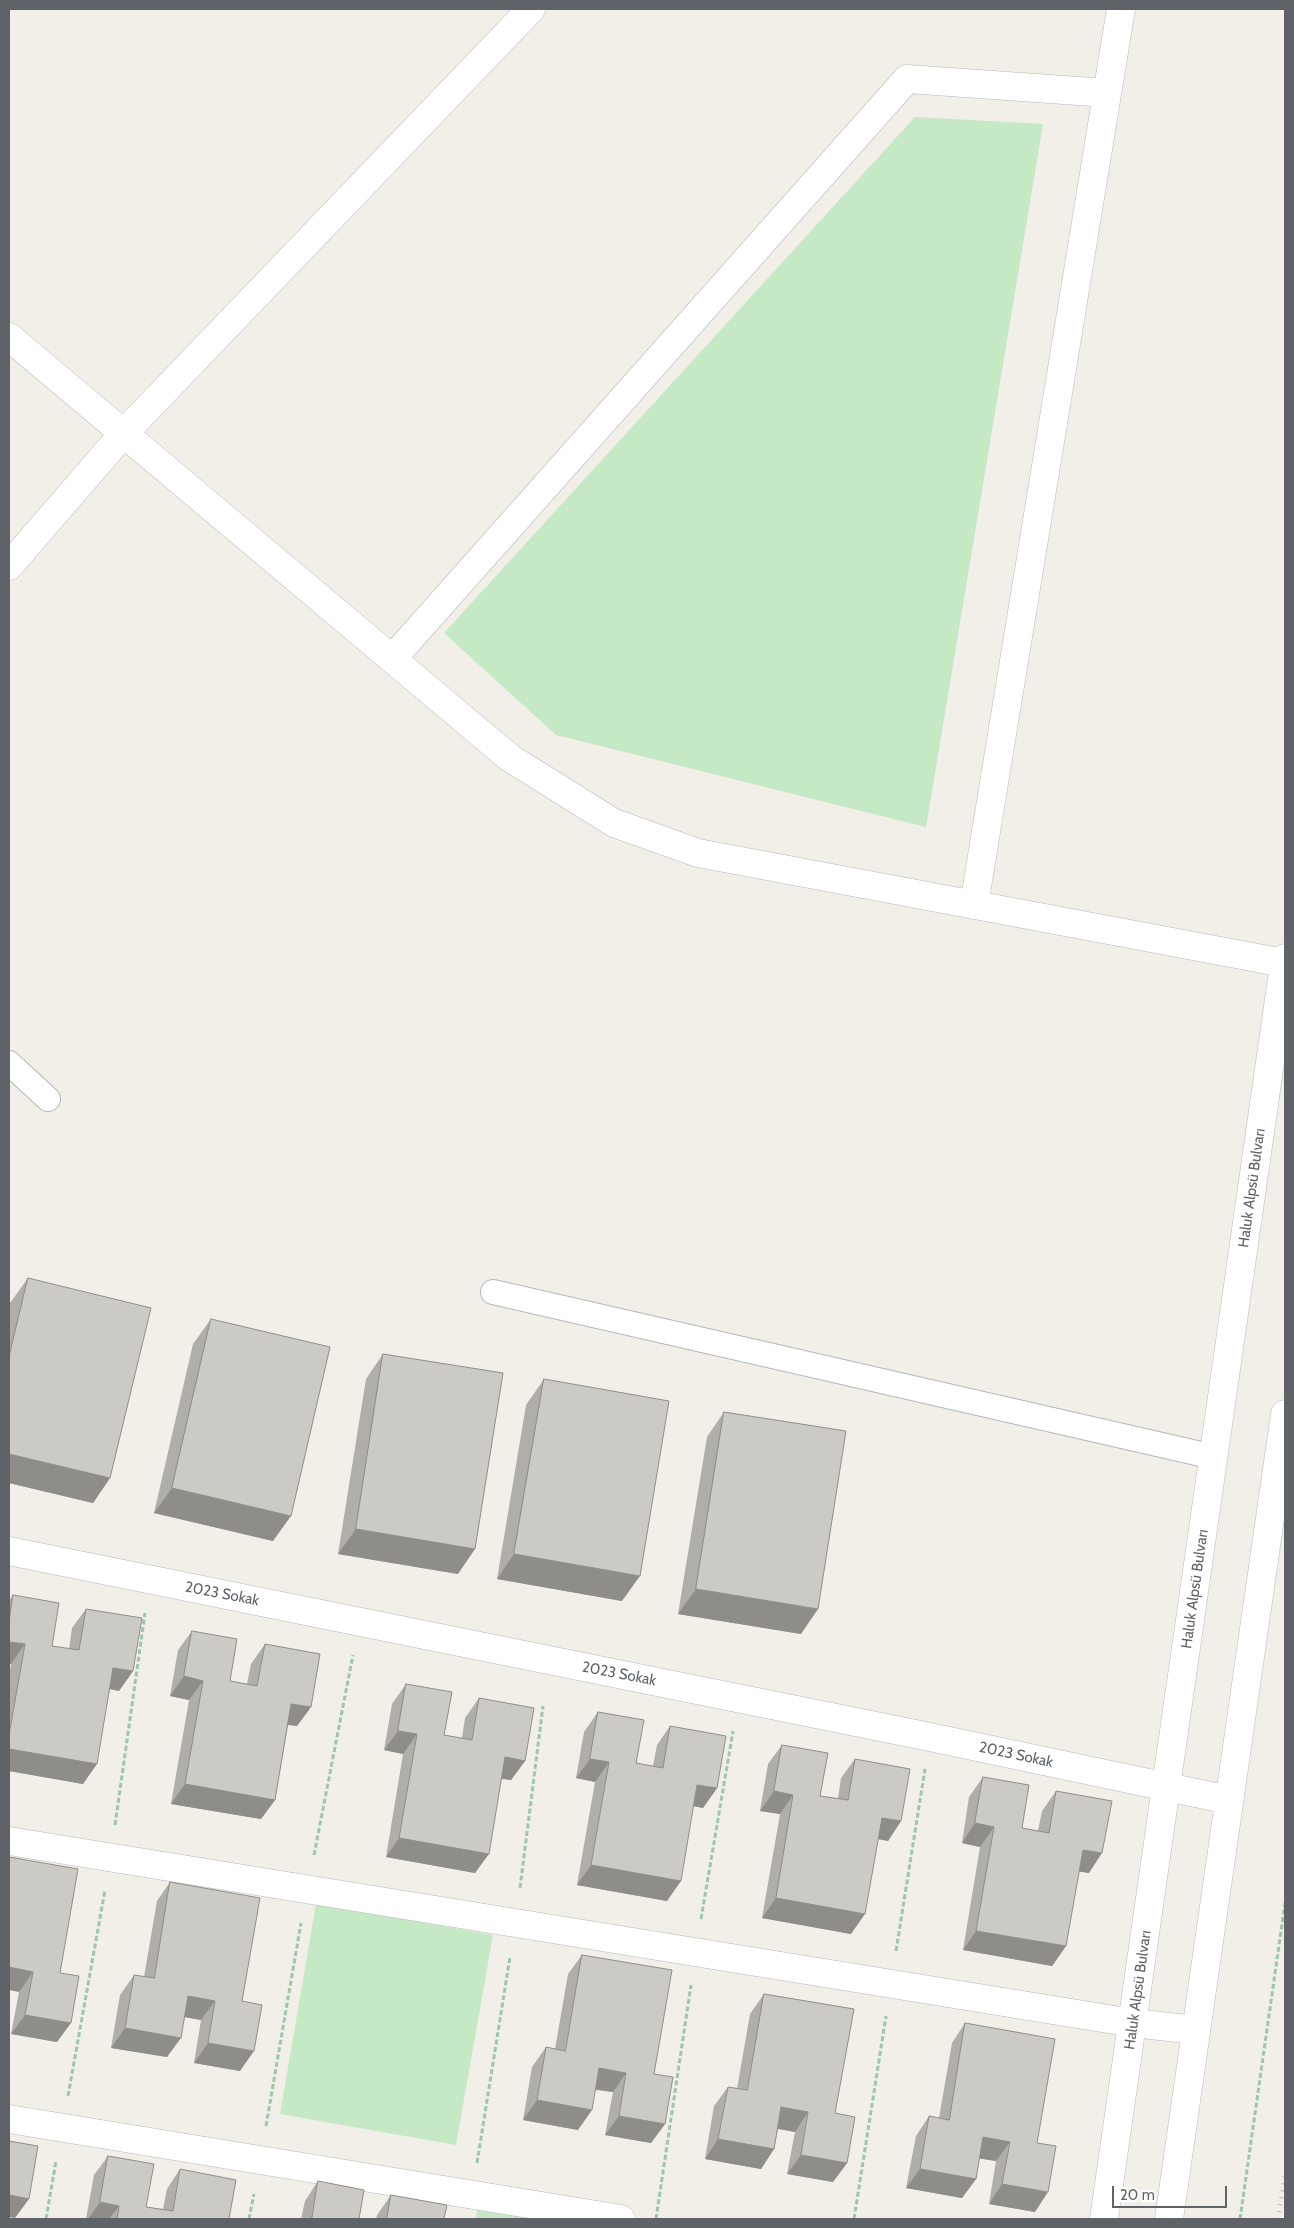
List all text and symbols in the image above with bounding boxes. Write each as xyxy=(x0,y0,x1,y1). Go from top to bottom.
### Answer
street label: Haluk Alpsü Bulvarı xyxy=(1235,1127,1269,1249)
street label: Haluk Alpsü Bulvarı xyxy=(1178,1528,1212,1650)
street label: 2023 Sokak xyxy=(183,1578,261,1610)
street label: 2023 Sokak xyxy=(580,1658,658,1690)
street label: 2023 Sokak xyxy=(977,1738,1055,1772)
street label: Haluk Alpsü Bulvarı xyxy=(1121,1929,1155,2051)
scale bar xyxy=(1114,2176,1229,2208)
text: 20 m xyxy=(1120,2186,1155,2204)

